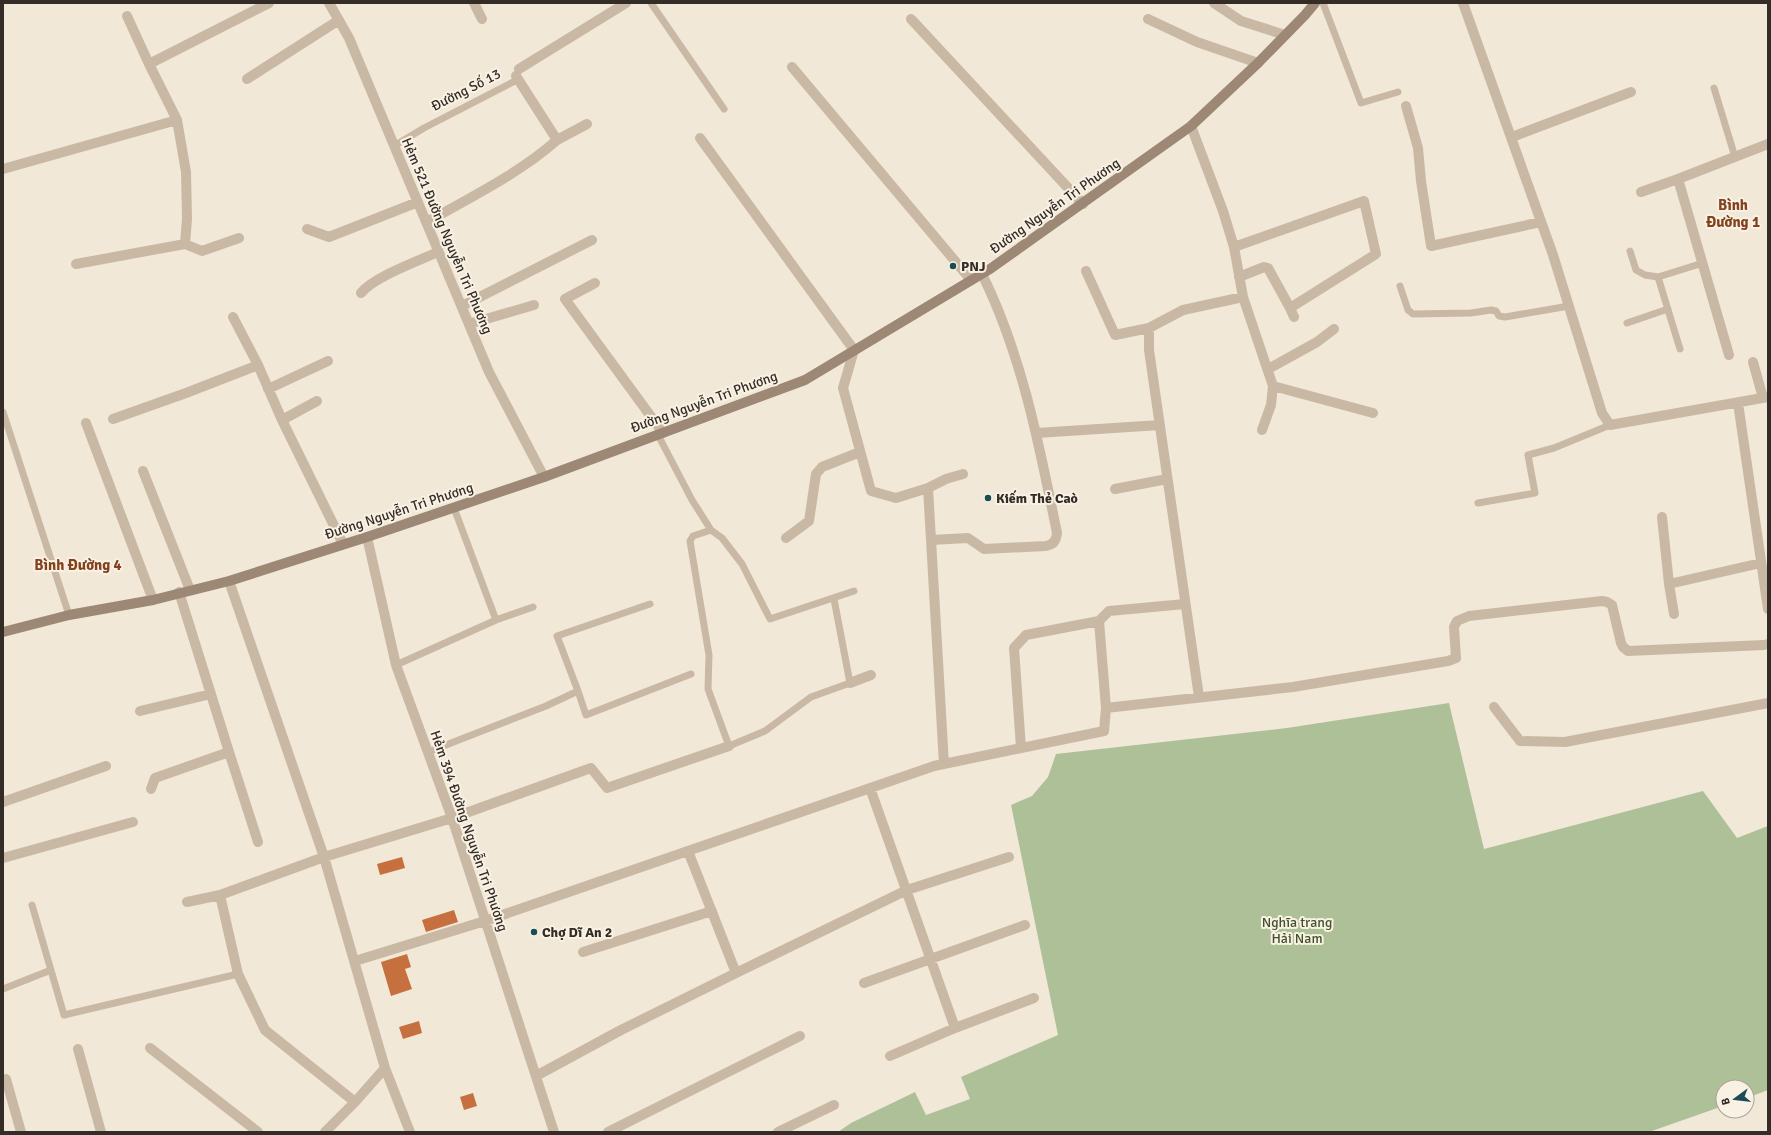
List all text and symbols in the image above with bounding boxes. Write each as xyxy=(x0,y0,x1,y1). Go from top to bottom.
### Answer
street label: Đường Số 13 xyxy=(428,65,504,115)
street label: Hẻm 521 Đường Nguyễn Tri Phương xyxy=(398,135,496,337)
street label: Đường Nguyễn Tri Phương xyxy=(987,155,1123,257)
district label: Bình Đường 1 xyxy=(1706,196,1760,231)
place label: PNJ xyxy=(961,258,986,275)
marker: PNJ xyxy=(948,261,958,271)
street label: Đường Nguyễn Tri Phương xyxy=(628,367,780,437)
street label: Đường Nguyễn Tri Phương xyxy=(323,479,475,543)
place label: Kiếm Thẻ Caò xyxy=(996,490,1078,507)
marker: Kiếm Thẻ Caò xyxy=(983,493,993,503)
district label: Bình Đường 4 xyxy=(34,556,122,574)
street label: Hẻm 394 Đường Nguyễn Tri Phương xyxy=(427,728,511,934)
park label: Nghĩa trang Hải Nam xyxy=(1262,914,1332,947)
place label: Chợ Dĩ An 2 xyxy=(542,924,612,941)
marker: Chợ Dĩ An 2 xyxy=(529,927,539,937)
north arrow xyxy=(1715,1079,1755,1119)
text: B xyxy=(1719,1096,1733,1106)

